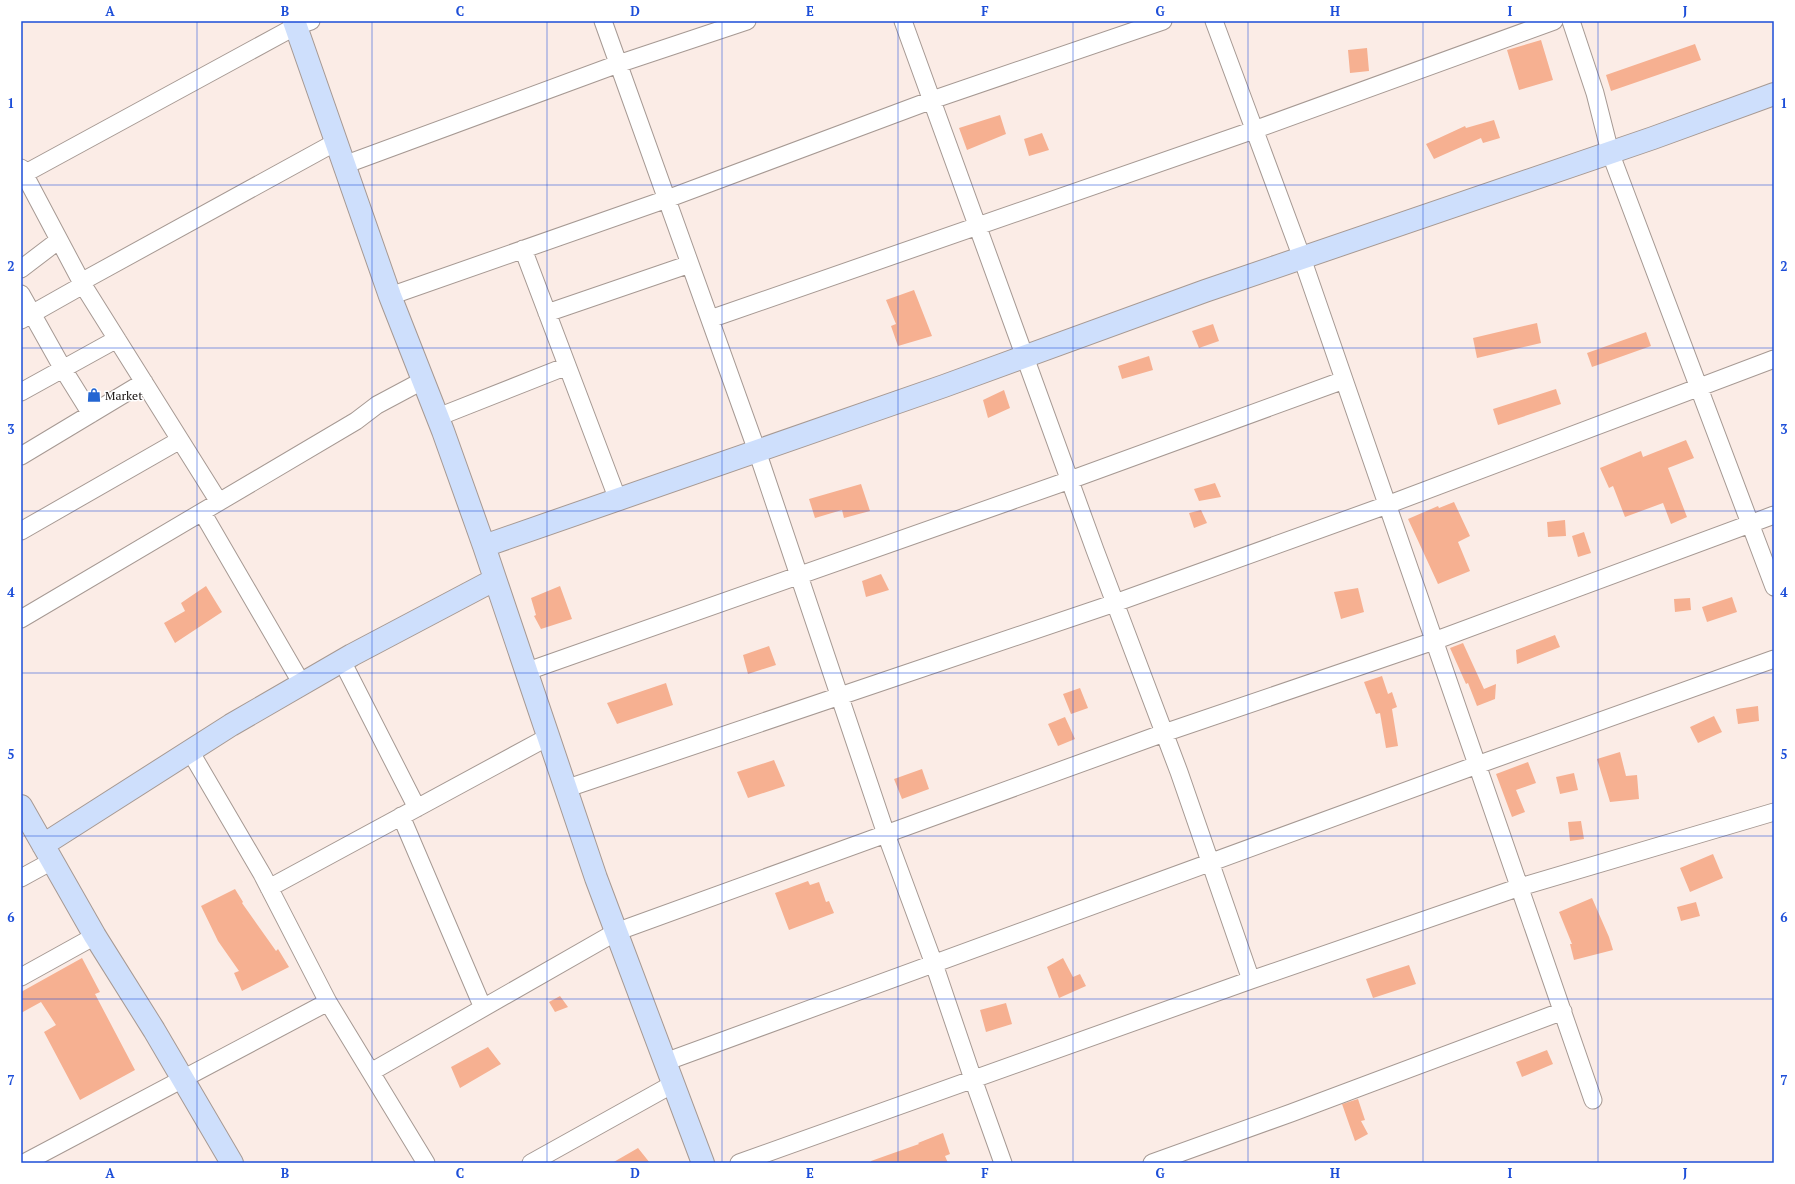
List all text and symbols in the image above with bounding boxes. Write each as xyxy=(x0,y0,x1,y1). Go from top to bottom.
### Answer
text: A xyxy=(105,2,115,20)
text: B xyxy=(281,2,289,20)
text: C xyxy=(456,2,464,20)
text: D xyxy=(630,2,640,20)
text: E xyxy=(806,2,814,20)
text: F xyxy=(981,2,989,20)
text: G xyxy=(1155,2,1165,20)
text: H xyxy=(1330,2,1340,20)
text: I xyxy=(1508,2,1513,20)
text: J xyxy=(1683,2,1688,20)
text: 1 xyxy=(7,94,15,112)
text: 1 xyxy=(1780,94,1788,112)
text: 2 xyxy=(7,257,15,275)
text: 2 xyxy=(1780,257,1788,275)
shop icon: Market xyxy=(86,387,102,403)
place label: Market xyxy=(105,388,143,403)
text: 3 xyxy=(7,420,15,438)
text: 3 xyxy=(1780,420,1788,438)
text: 4 xyxy=(7,583,15,601)
text: 4 xyxy=(1780,583,1788,601)
text: 5 xyxy=(7,745,15,763)
text: 5 xyxy=(1780,745,1788,763)
text: 6 xyxy=(7,908,15,926)
text: 6 xyxy=(1780,908,1788,926)
text: 7 xyxy=(7,1071,15,1089)
text: 7 xyxy=(1780,1071,1788,1089)
text: A xyxy=(105,1164,115,1182)
text: B xyxy=(281,1164,289,1182)
text: C xyxy=(456,1164,464,1182)
text: D xyxy=(630,1164,640,1182)
text: E xyxy=(806,1164,814,1182)
text: F xyxy=(981,1164,989,1182)
text: G xyxy=(1155,1164,1165,1182)
text: H xyxy=(1330,1164,1340,1182)
text: I xyxy=(1508,1164,1513,1182)
text: J xyxy=(1683,1164,1688,1182)

